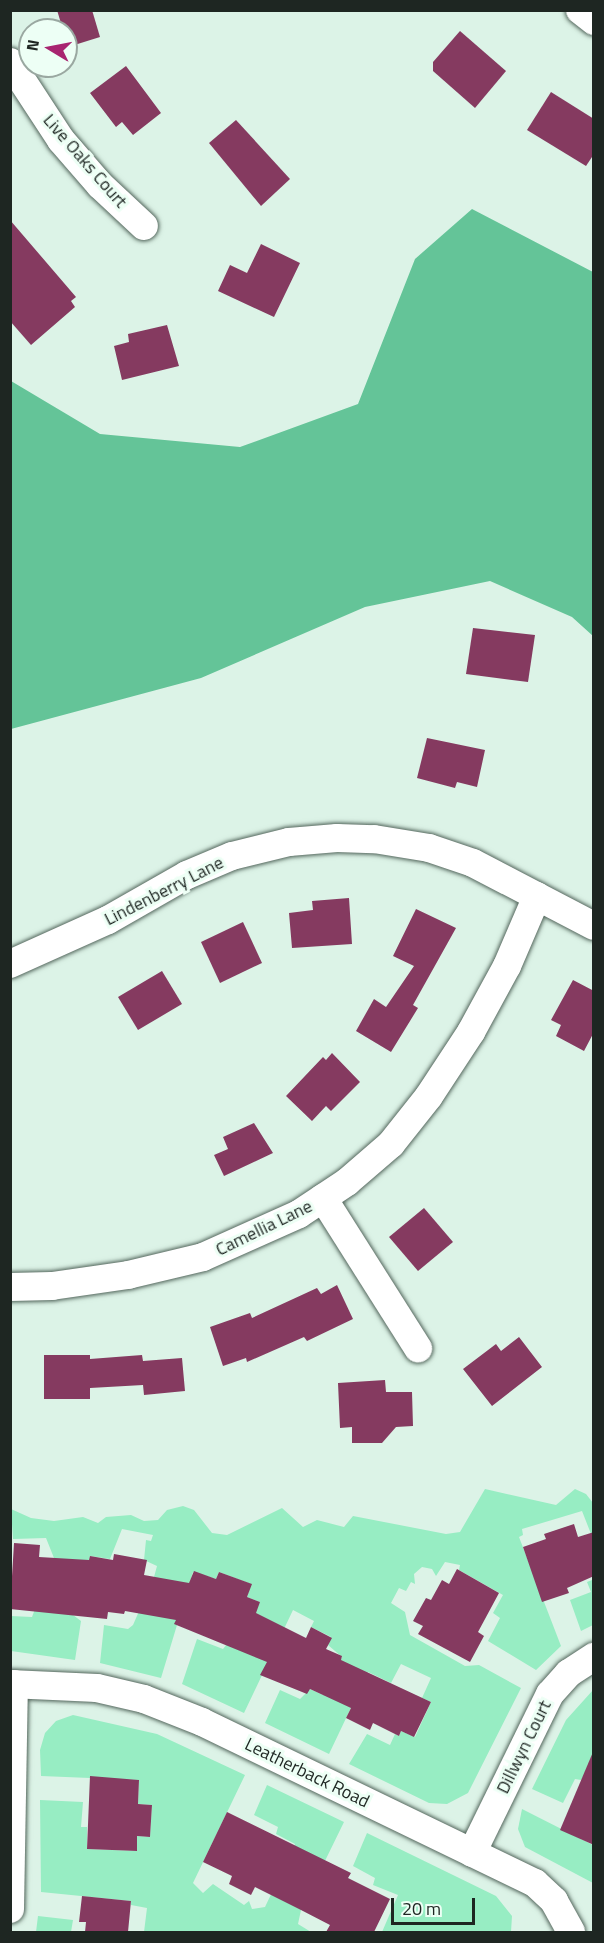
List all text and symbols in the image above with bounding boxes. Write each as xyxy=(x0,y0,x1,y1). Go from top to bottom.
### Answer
north arrow xyxy=(18,18,78,78)
text: N xyxy=(19,38,45,53)
street label: Live Oaks Court xyxy=(38,110,132,212)
street label: Lindenberry Lane xyxy=(101,852,227,930)
street label: Camellia Lane xyxy=(212,1195,316,1261)
street label: Dillwyn Court xyxy=(492,1697,556,1797)
street label: Leatherback Road xyxy=(241,1734,373,1812)
scale bar xyxy=(394,1886,478,1924)
text: 20 m xyxy=(402,1895,441,1922)

